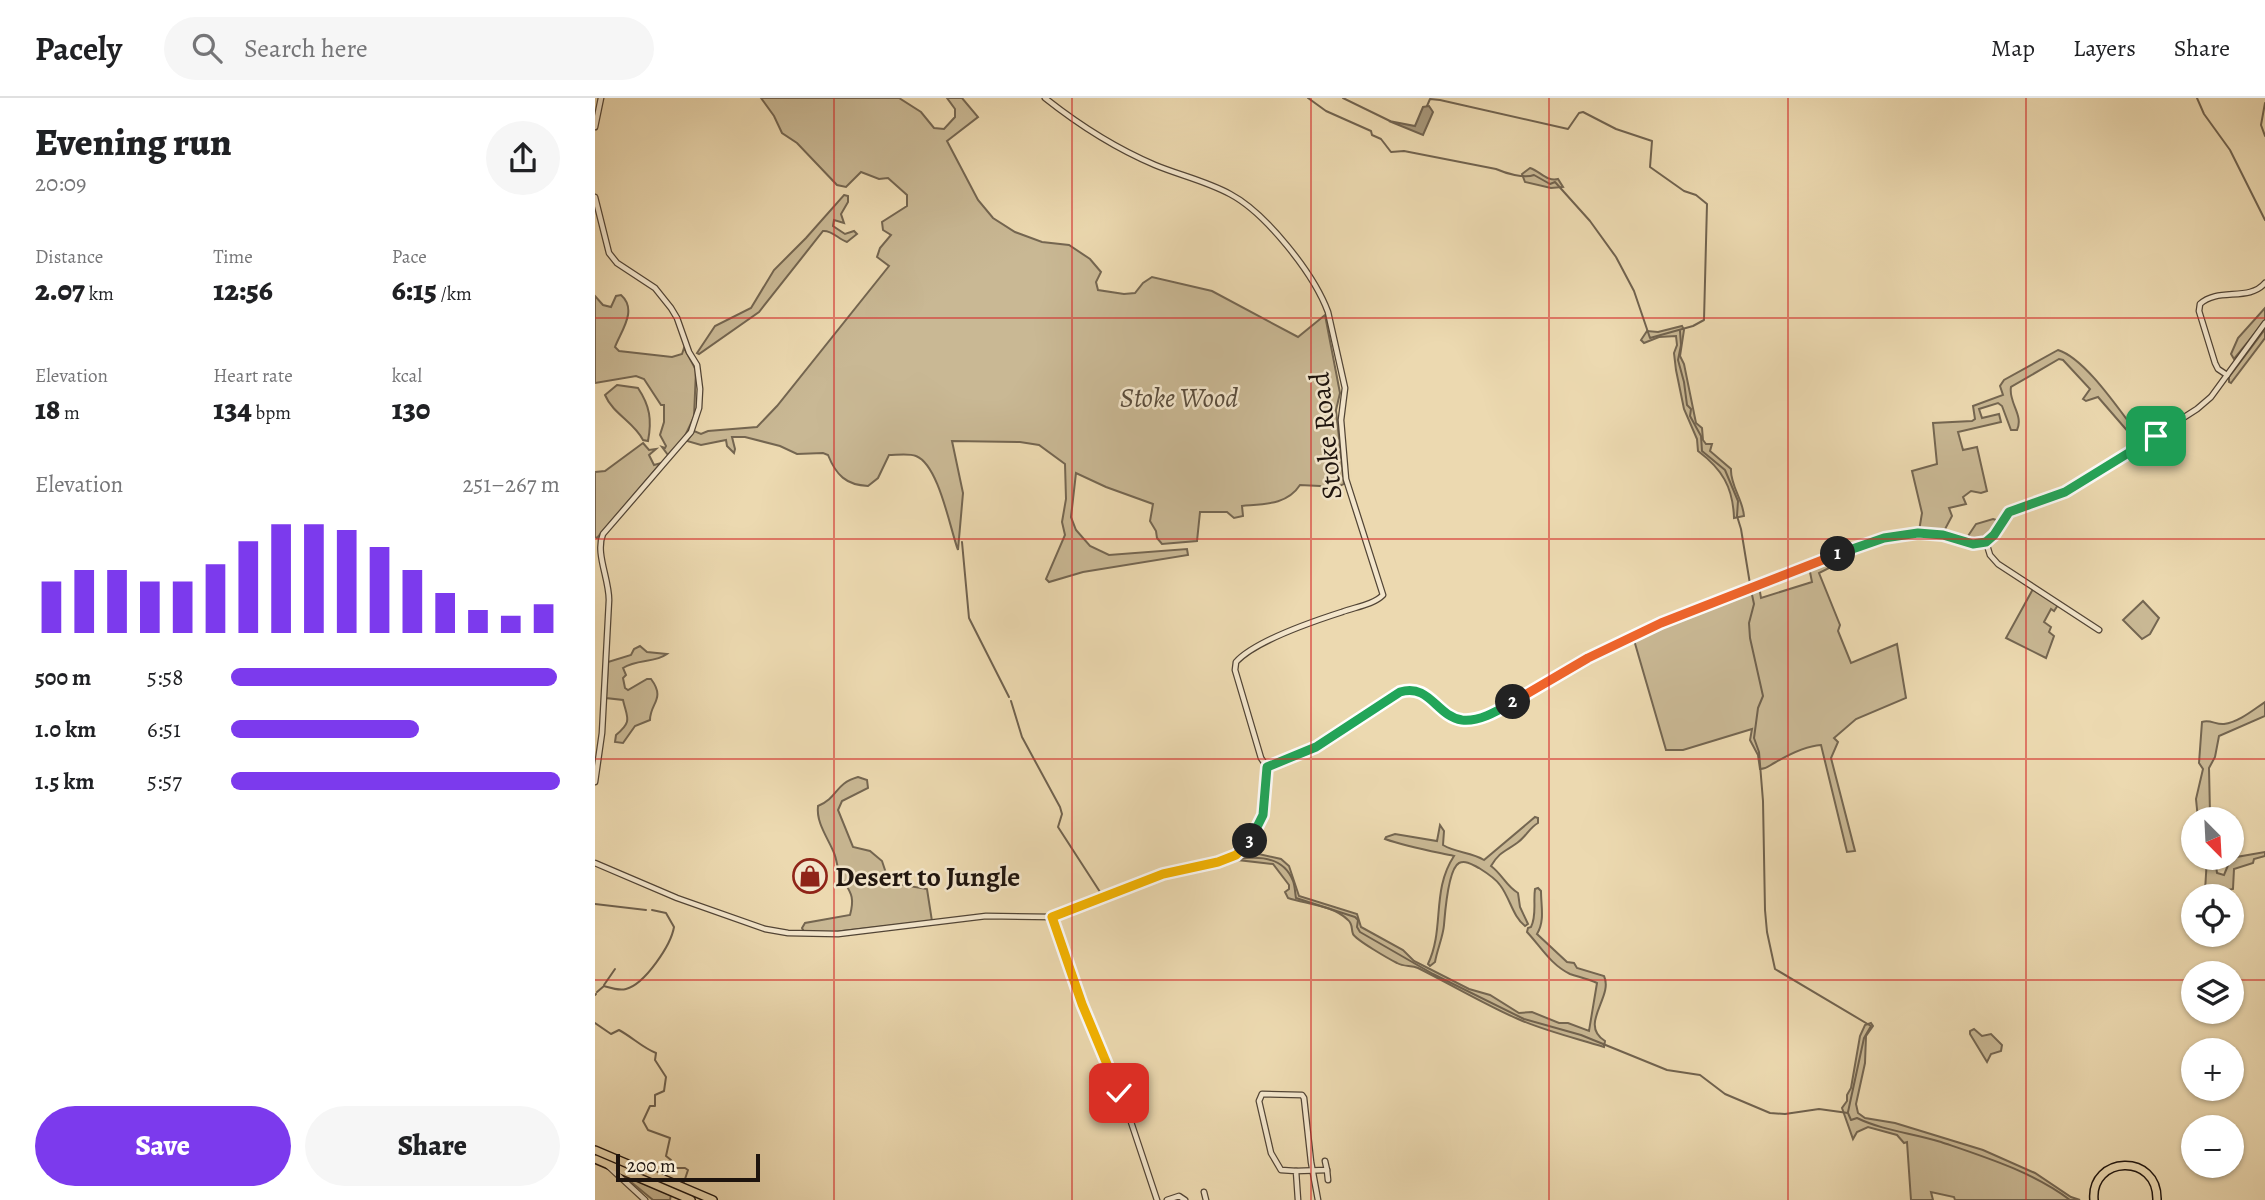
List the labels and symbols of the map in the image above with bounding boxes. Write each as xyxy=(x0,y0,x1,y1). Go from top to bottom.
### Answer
street label: Stoke Road xyxy=(1300,369,1352,501)
park label: Stoke Wood xyxy=(1120,379,1238,417)
pin xyxy=(2126,406,2186,466)
pin: 1 xyxy=(1821,536,1855,572)
pin: 2 xyxy=(1495,684,1531,720)
north arrow xyxy=(2181,807,2243,870)
pin: 3 xyxy=(1233,824,1267,858)
shop icon: Desert to Jungle xyxy=(791,857,829,895)
place label: Desert to Jungle xyxy=(835,858,1020,896)
pin xyxy=(1089,1063,1149,1123)
scale bar xyxy=(616,1151,759,1183)

